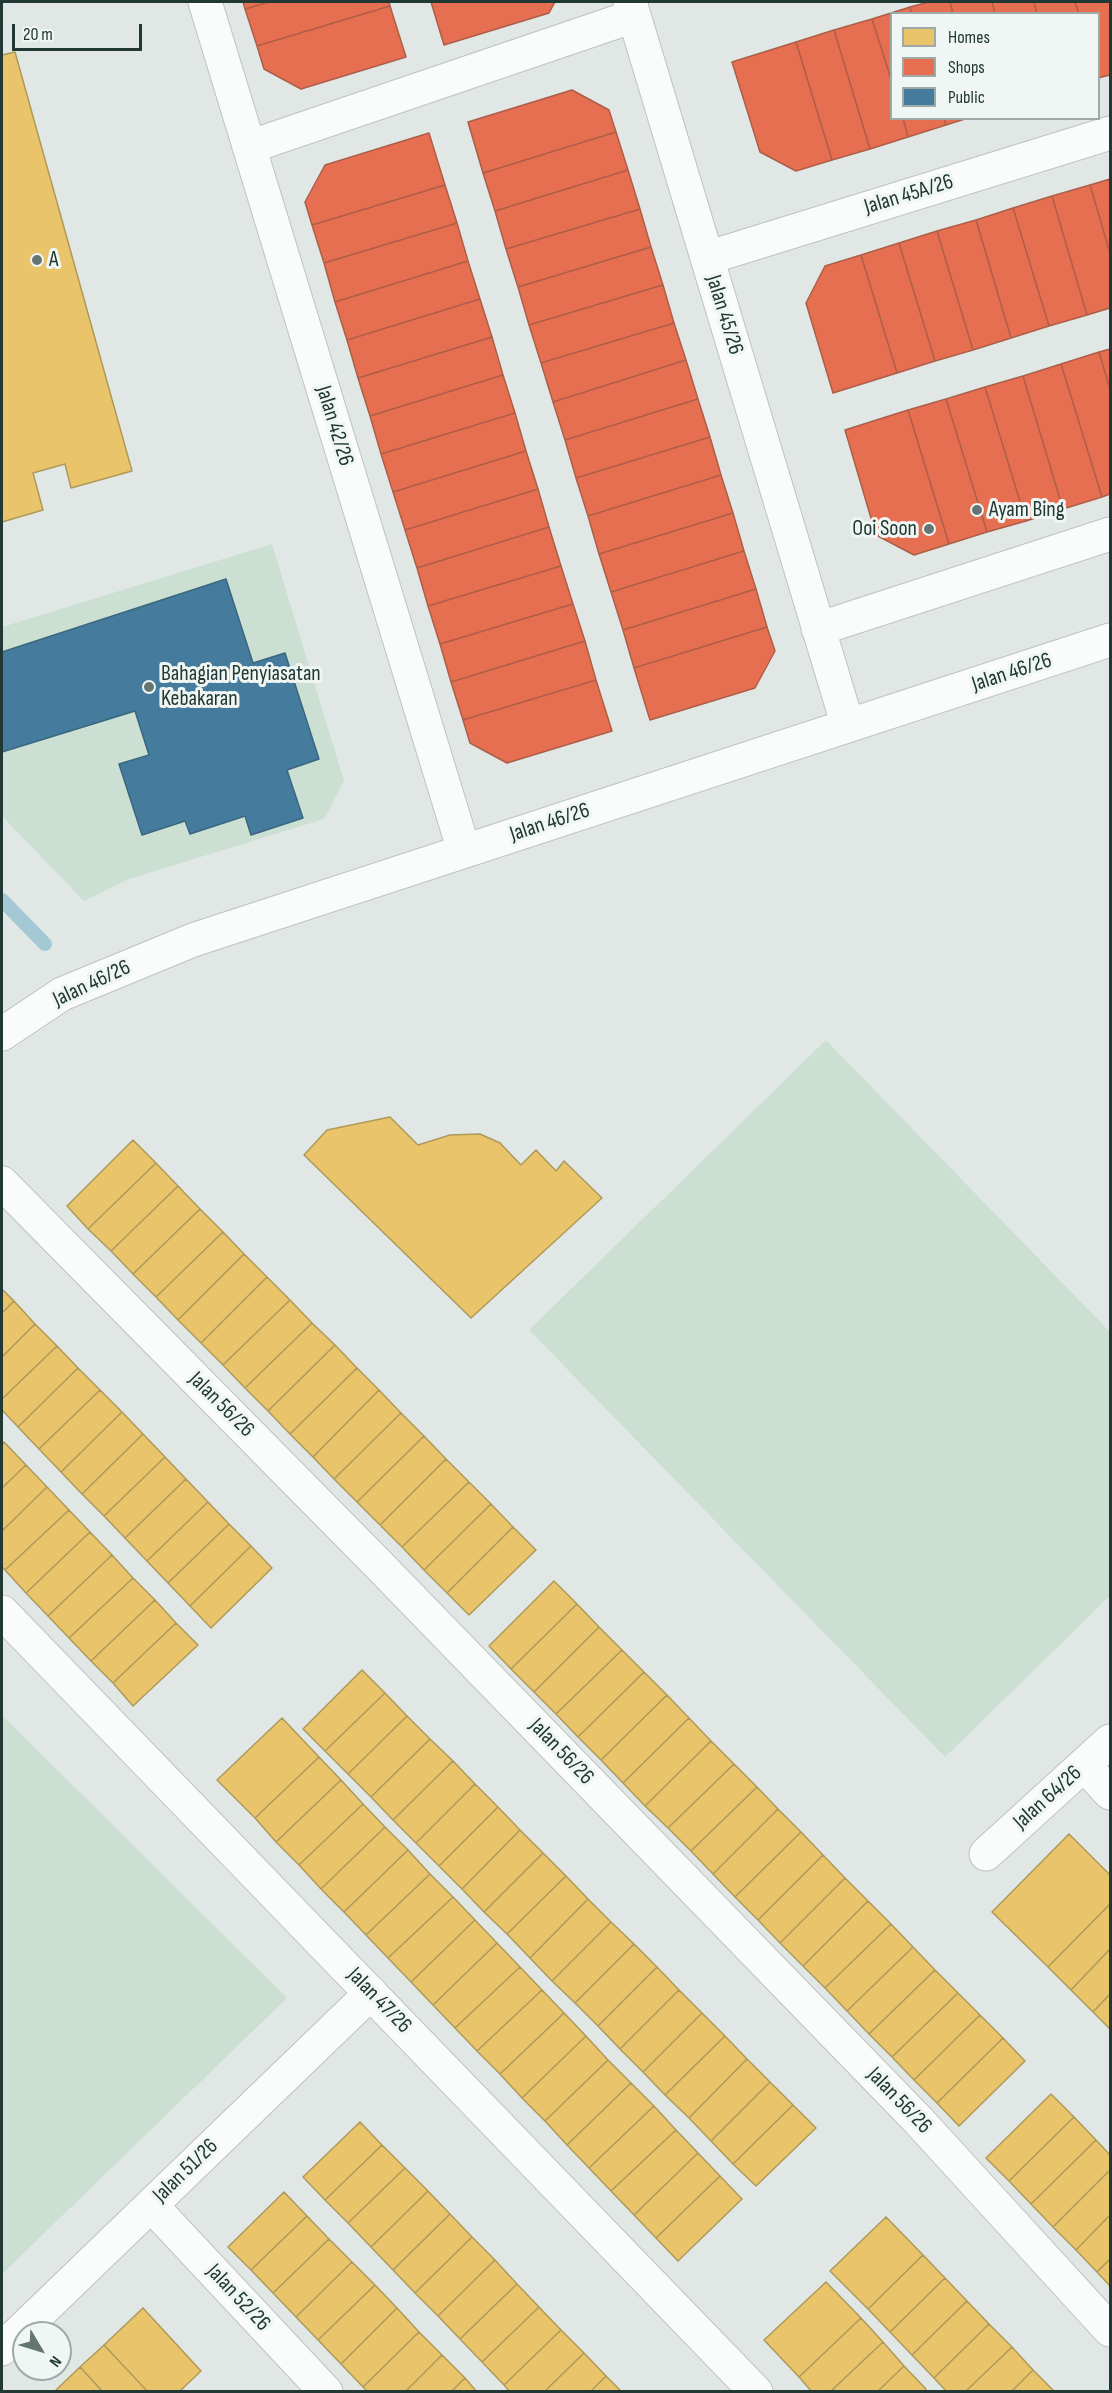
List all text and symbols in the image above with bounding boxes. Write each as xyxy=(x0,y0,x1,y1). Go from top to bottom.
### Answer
scale bar xyxy=(15,12,146,50)
legend xyxy=(890,12,1100,120)
text: 20 m xyxy=(23,24,53,45)
text: Homes xyxy=(948,27,990,48)
text: Shops xyxy=(948,57,985,78)
text: Public xyxy=(948,87,985,108)
street label: Jalan 45A/26 xyxy=(861,169,957,221)
place label: A xyxy=(49,247,58,273)
marker: A xyxy=(30,253,44,267)
street label: Jalan 45/26 xyxy=(699,272,749,358)
street label: Jalan 42/26 xyxy=(309,383,359,469)
place label: Ayam Bing xyxy=(989,497,1064,523)
marker: Ayam Bing xyxy=(970,503,984,517)
place label: Ooi Soon xyxy=(852,516,917,542)
marker: Ooi Soon xyxy=(922,522,936,536)
street label: Jalan 46/26 xyxy=(969,648,1055,698)
place label: Bahagian Penyiasatan Kebakaran xyxy=(161,661,321,712)
marker: Bahagian Penyiasatan Kebakaran xyxy=(142,680,156,694)
street label: Jalan 46/26 xyxy=(507,798,593,848)
street label: Jalan 46/26 xyxy=(49,955,135,1013)
street label: Jalan 56/26 xyxy=(183,1367,259,1443)
street label: Jalan 56/26 xyxy=(523,1713,599,1791)
street label: Jalan 64/26 xyxy=(1008,1761,1088,1835)
street label: Jalan 47/26 xyxy=(341,1963,417,2039)
street label: Jalan 56/26 xyxy=(861,2062,937,2140)
street label: Jalan 51/26 xyxy=(148,2134,224,2208)
street label: Jalan 52/26 xyxy=(200,2259,276,2337)
north arrow xyxy=(12,2321,72,2381)
text: N xyxy=(45,2352,65,2370)

